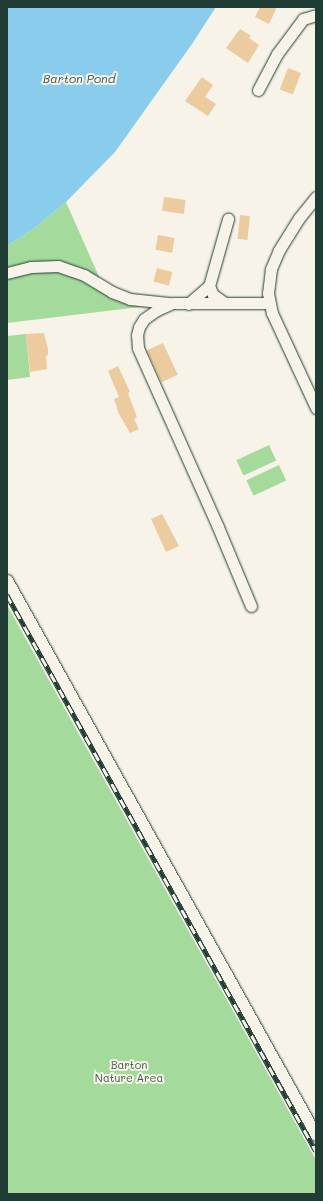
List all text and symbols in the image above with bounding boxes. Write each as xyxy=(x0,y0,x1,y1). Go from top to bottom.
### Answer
water label: Barton Pond xyxy=(43,72,115,86)
park label: Barton Nature Area xyxy=(95,1059,163,1085)

